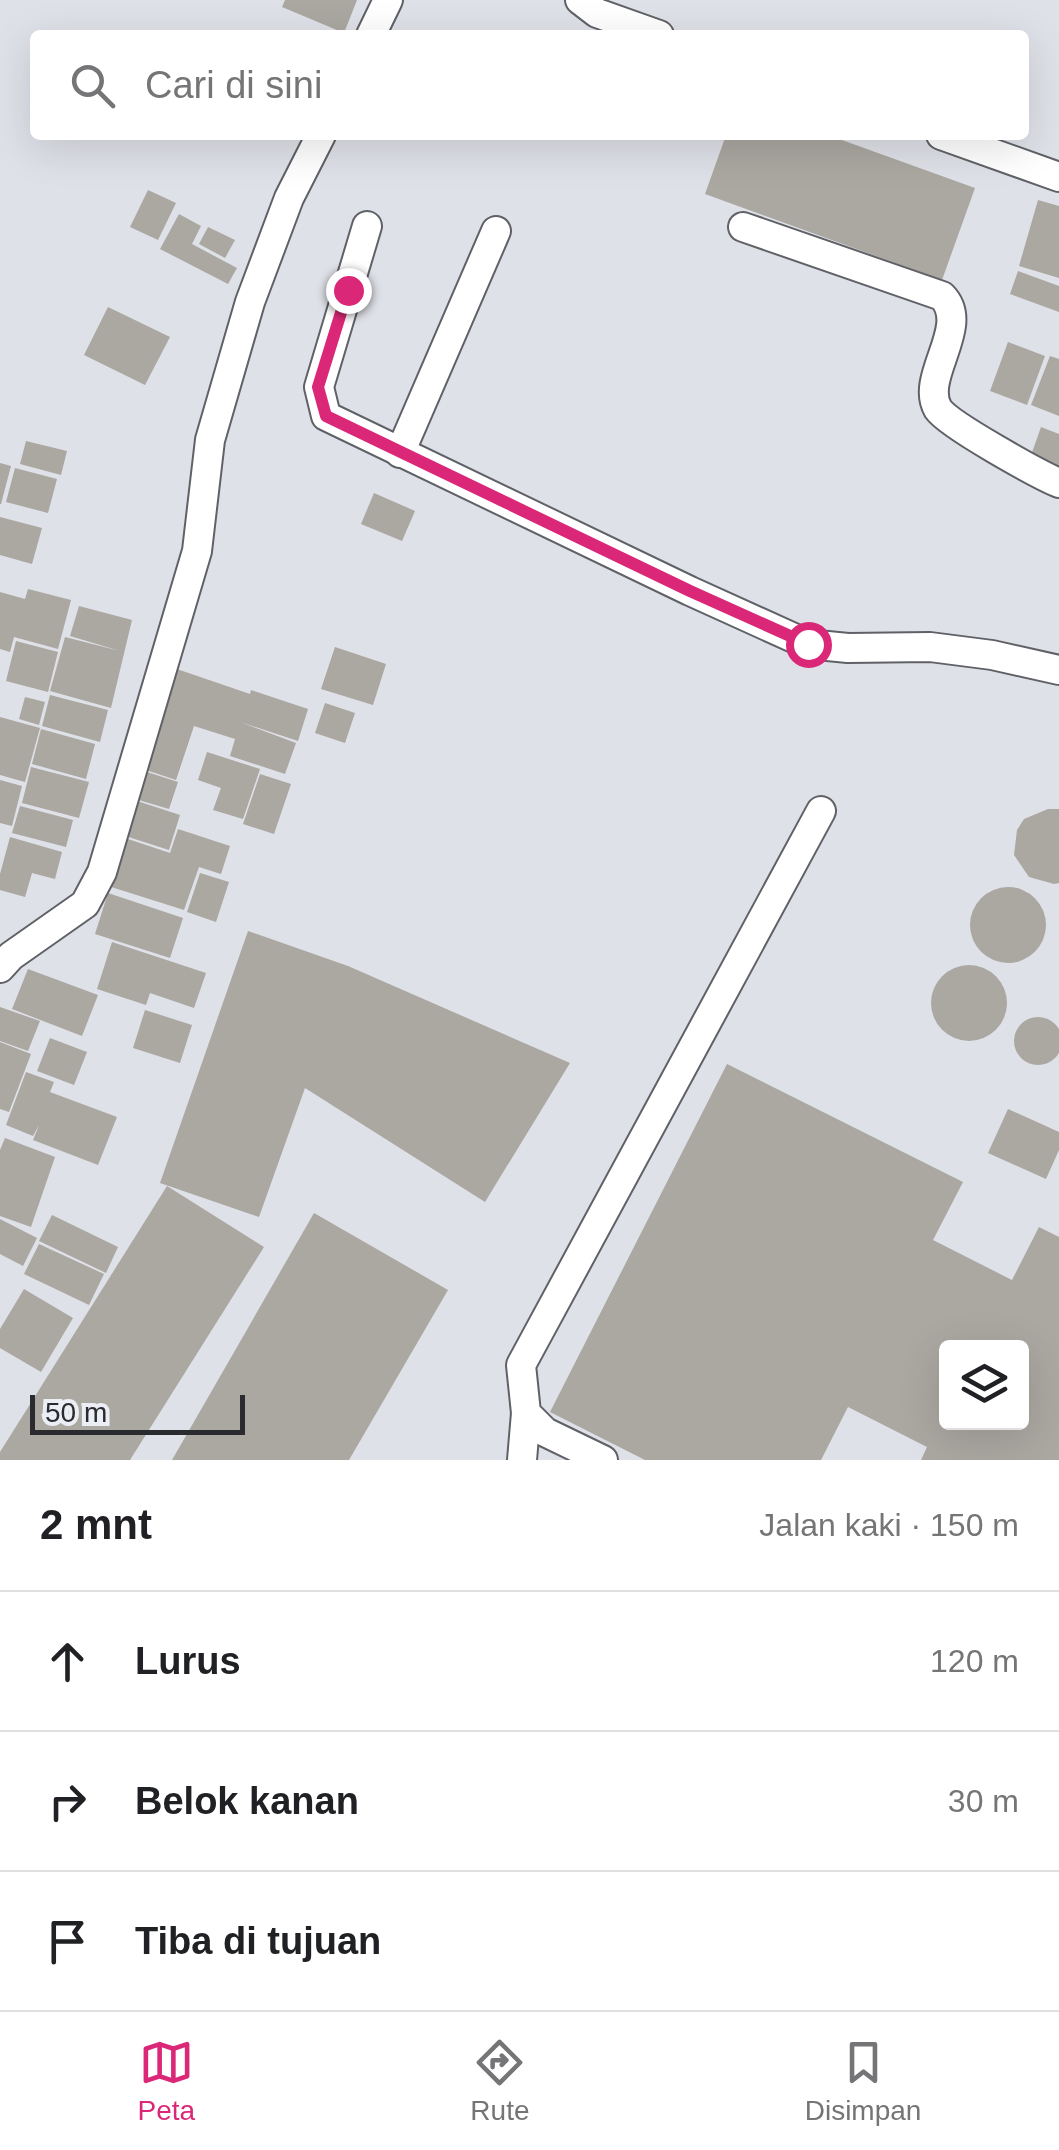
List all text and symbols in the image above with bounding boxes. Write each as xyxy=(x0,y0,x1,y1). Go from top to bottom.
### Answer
search box xyxy=(30,30,1029,140)
icon: search xyxy=(65,58,120,113)
text: Cari di sini xyxy=(145,64,322,106)
route end xyxy=(326,268,372,314)
route start xyxy=(786,622,832,668)
map controls xyxy=(939,1340,1029,1430)
button: layers xyxy=(939,1340,1029,1430)
scale bar xyxy=(30,1390,245,1434)
text: 50 m xyxy=(45,1397,107,1428)
text: 2 mnt xyxy=(40,1501,152,1548)
text: Jalan kaki · 150 m xyxy=(759,1507,1019,1543)
icon: ahead xyxy=(40,1634,95,1689)
text: Lurus xyxy=(135,1640,241,1682)
text: 120 m xyxy=(930,1643,1019,1679)
icon: right xyxy=(40,1774,95,1829)
text: Belok kanan xyxy=(135,1780,359,1822)
text: 30 m xyxy=(948,1783,1019,1819)
icon: arrive xyxy=(40,1914,95,1969)
text: Tiba di tujuan xyxy=(135,1920,381,1962)
tab: Peta xyxy=(138,2035,195,2127)
tab: Rute xyxy=(470,2035,530,2127)
tab: Disimpan xyxy=(805,2035,921,2127)

